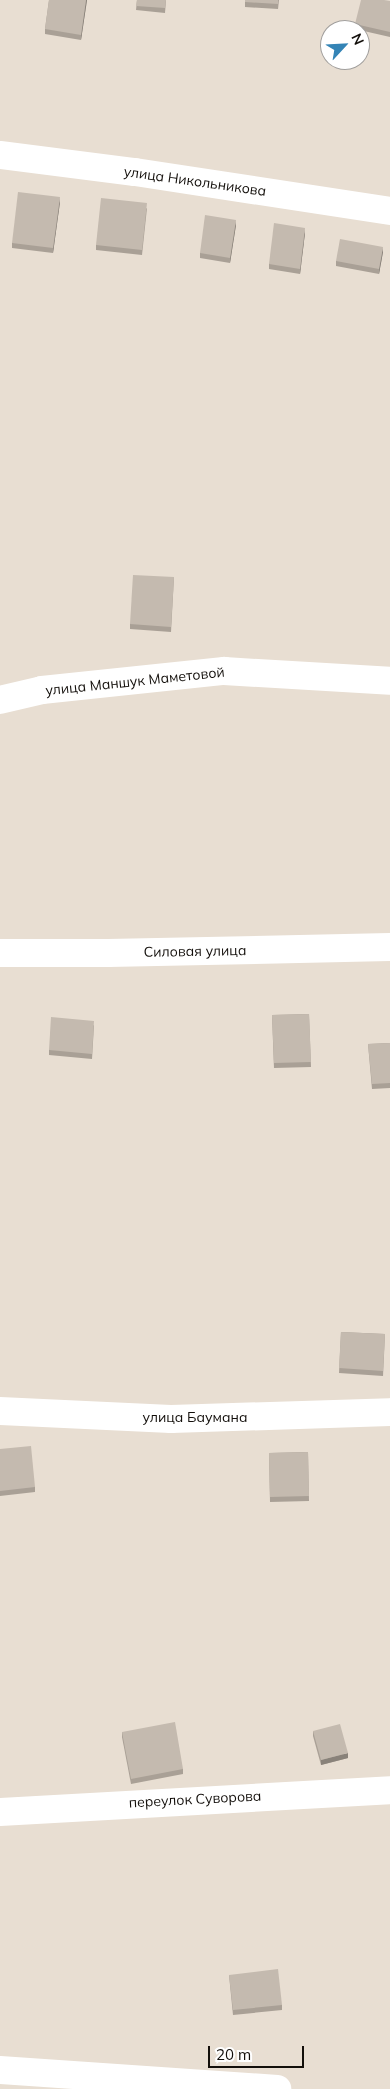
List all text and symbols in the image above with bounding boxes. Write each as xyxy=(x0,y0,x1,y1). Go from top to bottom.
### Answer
north arrow xyxy=(320,20,370,70)
text: N xyxy=(347,30,368,48)
street label: улица Никольникова xyxy=(123,163,267,199)
street label: улица Маншук Маметовой xyxy=(45,663,225,699)
street label: Силовая улица xyxy=(143,942,247,960)
street label: улица Баумана xyxy=(143,1409,247,1425)
street label: переулок Суворова xyxy=(128,1787,262,1811)
scale bar xyxy=(210,2036,306,2068)
text: 20 m xyxy=(216,2045,251,2064)

